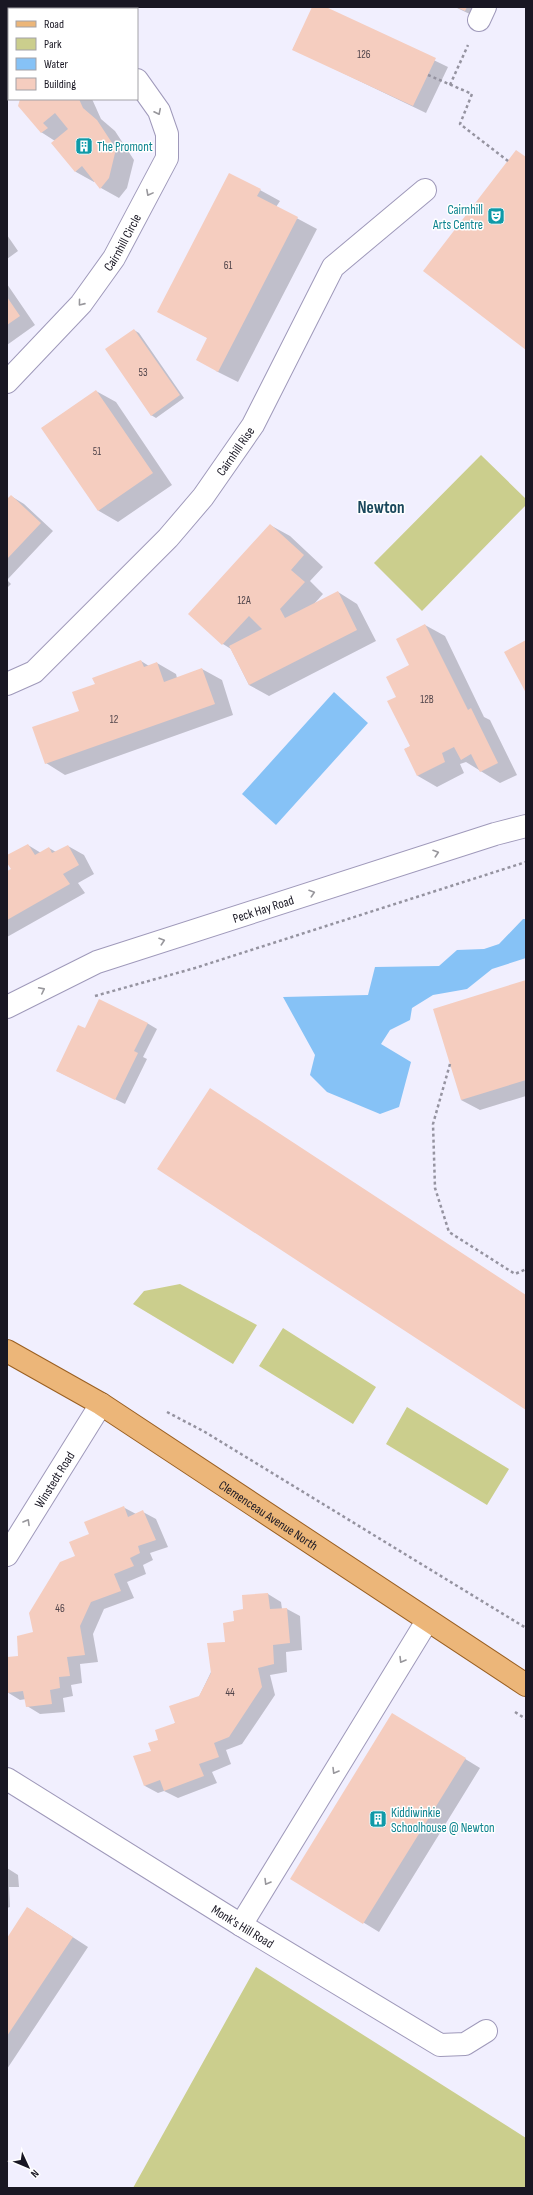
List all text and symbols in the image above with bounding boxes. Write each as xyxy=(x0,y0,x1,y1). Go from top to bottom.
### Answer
legend xyxy=(8,8,138,100)
text: Road xyxy=(44,17,64,32)
text: Park xyxy=(44,37,62,52)
house number: 126 xyxy=(357,48,371,61)
text: Water xyxy=(44,57,68,72)
text: Building xyxy=(44,77,76,92)
one-way arrow xyxy=(153,108,161,116)
building icon: The Promont xyxy=(74,136,94,156)
place label: The Promont xyxy=(97,139,153,155)
one-way arrow xyxy=(146,188,154,196)
place label: Cairnhill Arts Centre xyxy=(432,202,483,233)
theatre icon: Cairnhill Arts Centre xyxy=(486,206,506,226)
street label: Cairnhill Circle xyxy=(100,211,145,274)
house number: 61 xyxy=(224,259,232,272)
one-way arrow xyxy=(79,299,86,306)
house number: 53 xyxy=(138,366,148,379)
street label: Cairnhill Rise xyxy=(213,424,258,479)
house number: 51 xyxy=(93,445,101,458)
district label: Newton xyxy=(357,498,405,518)
house number: 12A xyxy=(237,594,251,607)
house number: 12B xyxy=(420,693,434,706)
house number: 12 xyxy=(110,713,119,726)
one-way arrow xyxy=(433,849,440,858)
one-way arrow xyxy=(309,889,316,898)
street label: Peck Hay Road xyxy=(231,892,296,927)
one-way arrow xyxy=(158,938,165,946)
one-way arrow xyxy=(38,987,45,995)
street label: Winstedt Road xyxy=(31,1449,78,1511)
street label: Clemenceau Avenue North xyxy=(216,1477,321,1554)
one-way arrow xyxy=(22,1519,29,1526)
house number: 46 xyxy=(55,1602,65,1615)
one-way arrow xyxy=(400,1656,407,1663)
house number: 44 xyxy=(225,1686,235,1699)
one-way arrow xyxy=(332,1767,339,1774)
place label: Kiddiwinkie Schoolhouse @ Newton xyxy=(391,1805,495,1836)
building icon: Kiddiwinkie Schoolhouse @ Newton xyxy=(368,1809,388,1829)
one-way arrow xyxy=(264,1878,271,1885)
street label: Monk's Hill Road xyxy=(208,1902,277,1952)
north arrow xyxy=(8,2147,48,2187)
text: N xyxy=(28,2167,42,2180)

